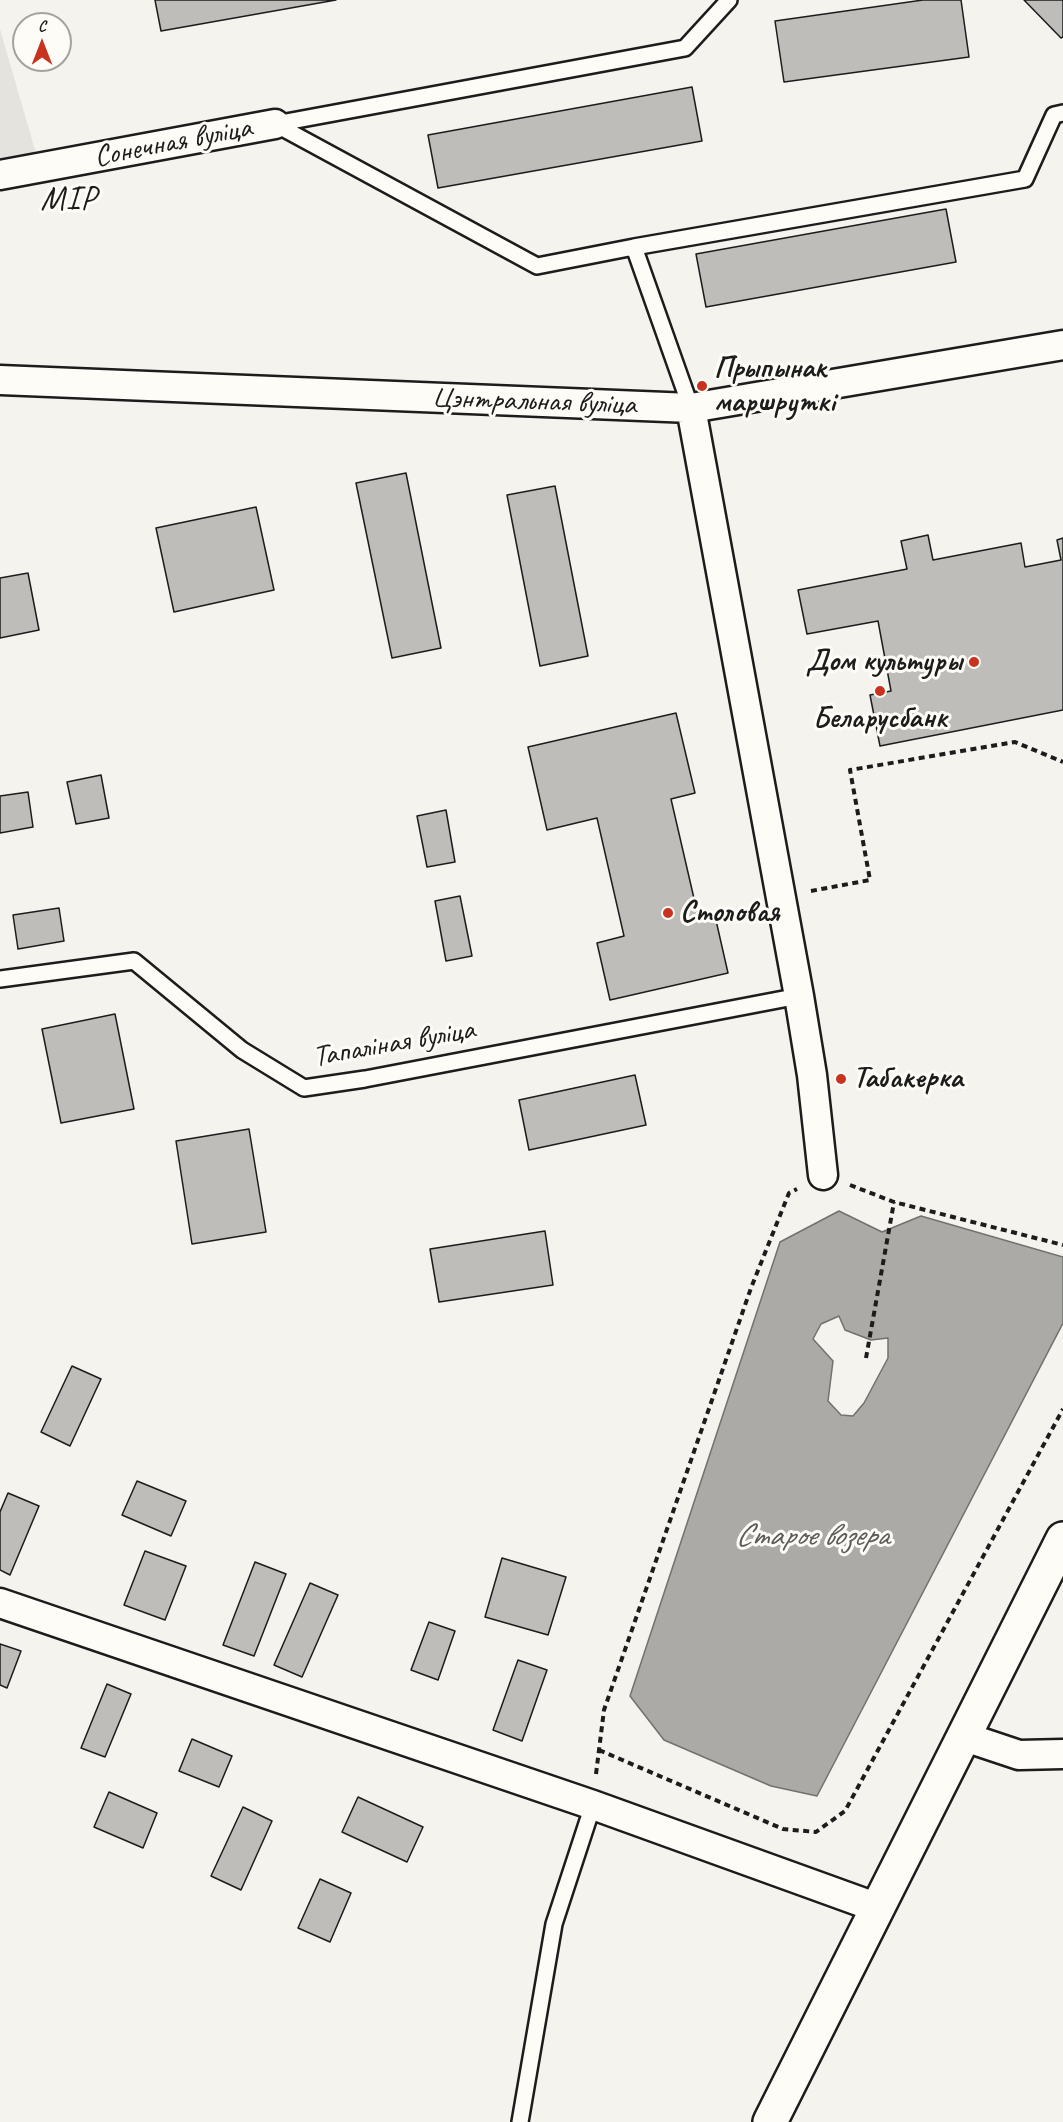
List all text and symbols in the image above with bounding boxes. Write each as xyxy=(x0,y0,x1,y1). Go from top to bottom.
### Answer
north arrow xyxy=(12,12,72,72)
text: С xyxy=(38,16,46,36)
street label: Сонечная вуліца xyxy=(91,110,255,176)
district label: МІР xyxy=(40,180,98,220)
place label: Прыпынак маршруткі xyxy=(714,351,835,422)
marker: Прыпынак маршруткі xyxy=(695,379,709,393)
street label: Цэнтральная вуліца xyxy=(431,380,637,424)
place label: Дом культуры xyxy=(806,644,962,680)
marker: Дом культуры xyxy=(967,655,981,669)
marker: Беларусбанк xyxy=(873,684,887,698)
place label: Беларусбанк xyxy=(813,701,947,737)
place label: Столовая xyxy=(680,895,779,931)
marker: Столовая xyxy=(661,906,675,920)
street label: Тапаліная вуліца xyxy=(310,1012,478,1076)
place label: Табакерка xyxy=(853,1061,963,1097)
marker: Табакерка xyxy=(834,1072,848,1086)
water label: Старое возера xyxy=(735,1518,889,1556)

